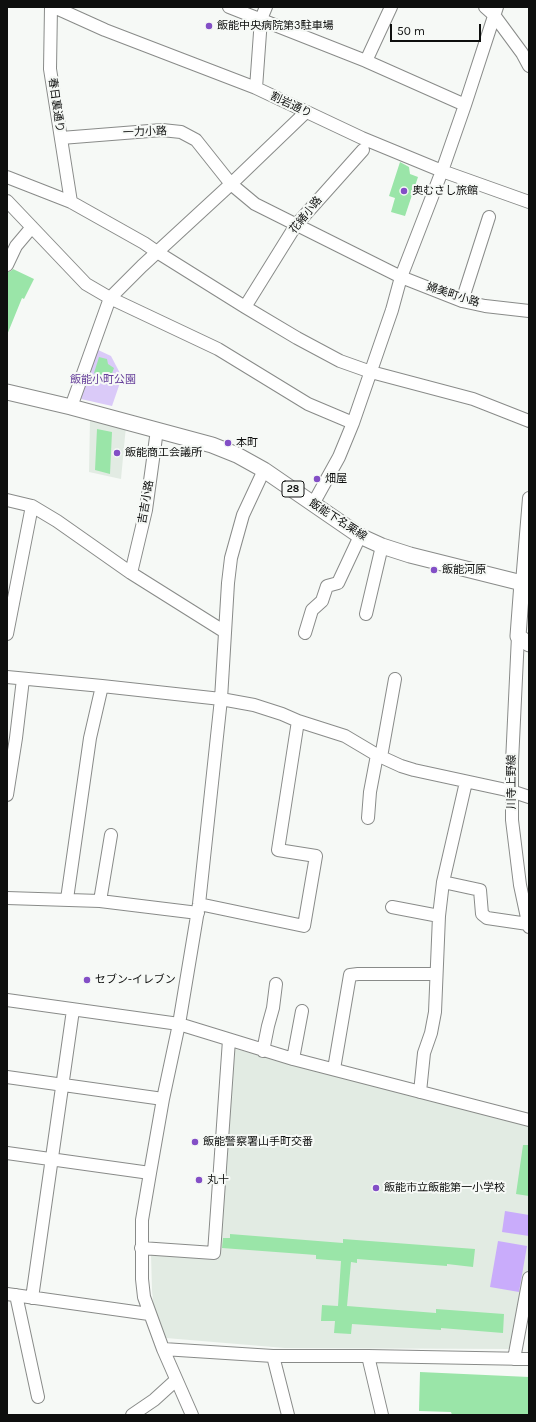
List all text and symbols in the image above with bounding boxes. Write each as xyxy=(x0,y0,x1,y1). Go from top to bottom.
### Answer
scale bar xyxy=(392,16,483,42)
place label: 飯能中央病院第3駐車場 xyxy=(217,19,333,33)
marker: 飯能中央病院第3駐車場 xyxy=(204,21,214,31)
text: 50 m xyxy=(397,24,425,38)
street label: 春日裏通り xyxy=(46,77,66,133)
street label: 割岩通り xyxy=(268,90,314,120)
street label: 一力小路 xyxy=(123,125,167,139)
place label: 奥むさし旅館 xyxy=(412,184,478,198)
marker: 奥むさし旅館 xyxy=(399,186,409,196)
street label: 花緒小路 xyxy=(287,194,325,236)
street label: 婦美町小路 xyxy=(425,280,481,310)
park label: 飯能小町公園 xyxy=(70,373,136,387)
place label: 本町 xyxy=(236,436,258,450)
marker: 本町 xyxy=(223,438,233,448)
place label: 飯能商工会議所 xyxy=(125,446,202,460)
marker: 飯能商工会議所 xyxy=(112,448,122,458)
place label: 畑屋 xyxy=(325,472,347,486)
marker: 畑屋 xyxy=(312,474,322,484)
street label: 吉吉小路 xyxy=(136,479,156,525)
road number: 28 xyxy=(282,481,304,497)
street label: 飯能下名栗線 xyxy=(307,496,369,544)
place label: 飯能河原 xyxy=(442,563,486,577)
marker: 飯能河原 xyxy=(429,565,439,575)
street label: 川寺上野線 xyxy=(505,755,519,809)
place label: セブン-イレブン xyxy=(95,973,176,987)
marker: セブン-イレブン xyxy=(82,975,92,985)
place label: 飯能警察署山手町交番 xyxy=(203,1135,313,1149)
marker: 飯能警察署山手町交番 xyxy=(190,1137,200,1147)
place label: 丸十 xyxy=(207,1173,229,1187)
marker: 丸十 xyxy=(194,1175,204,1185)
place label: 飯能市立飯能第一小学校 xyxy=(384,1181,505,1195)
marker: 飯能市立飯能第一小学校 xyxy=(371,1183,381,1193)

